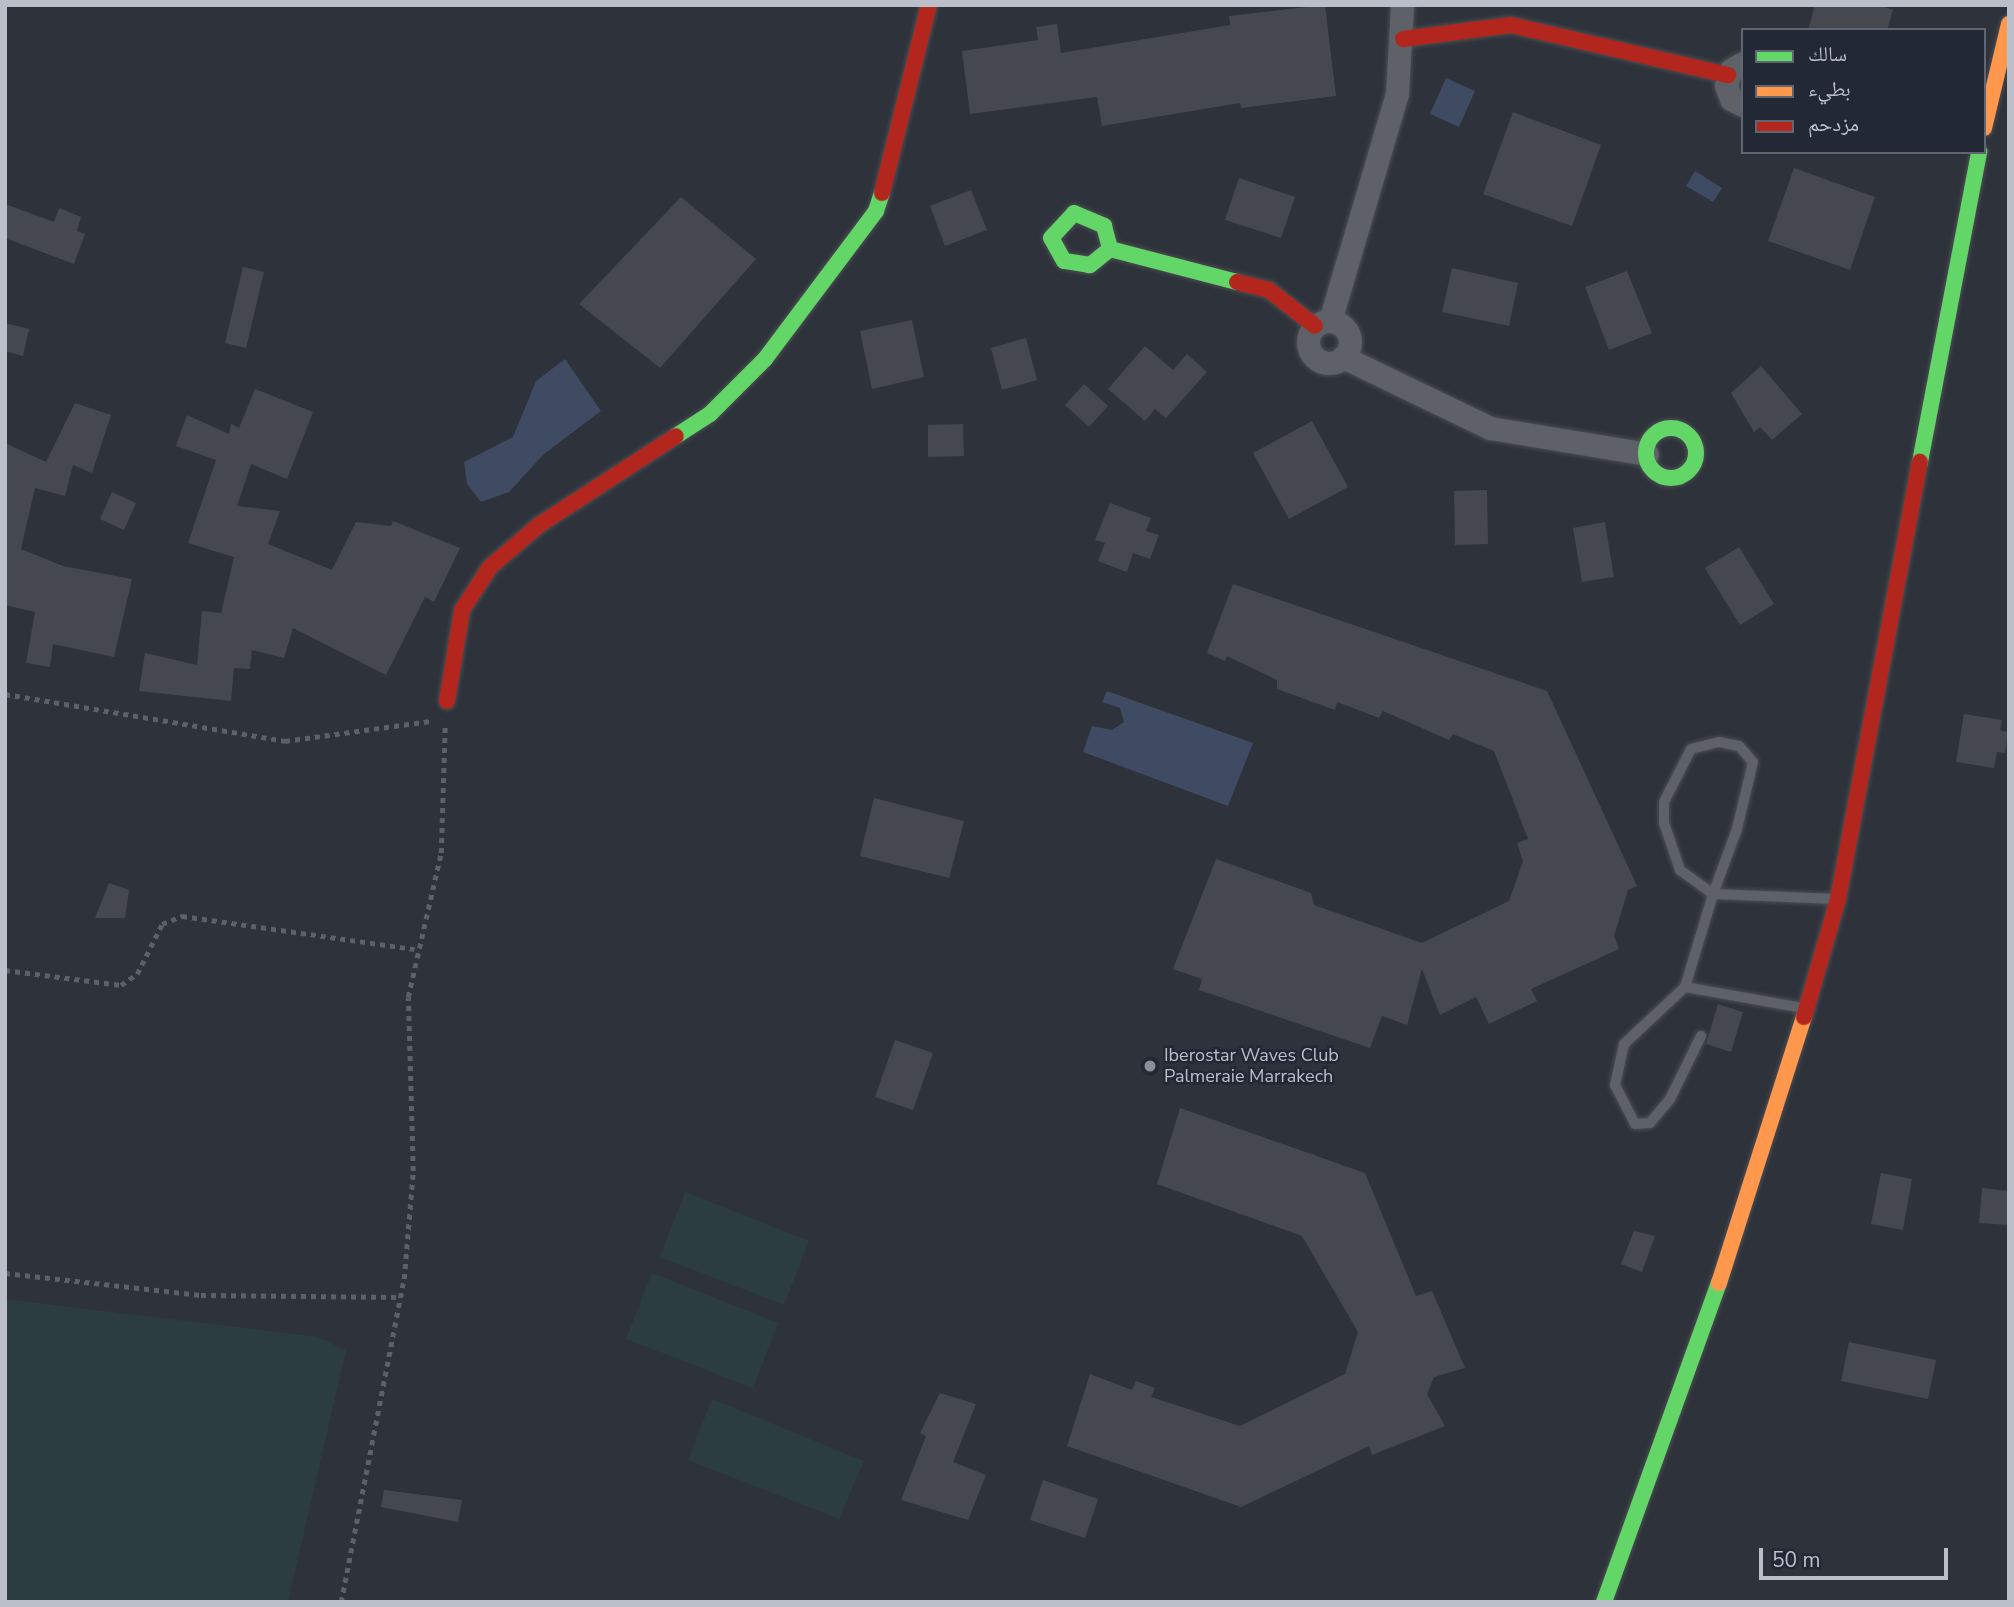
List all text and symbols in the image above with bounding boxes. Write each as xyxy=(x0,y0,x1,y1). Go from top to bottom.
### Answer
legend xyxy=(1741,28,1986,154)
text: سالك xyxy=(1808,40,1847,68)
text: بطيء xyxy=(1808,75,1851,103)
text: مزدحم xyxy=(1808,110,1859,138)
place label: Iberostar Waves Club Palmeraie Marrakech xyxy=(1164,1045,1339,1088)
marker: Iberostar Waves Club Palmeraie Marrakech xyxy=(1142,1058,1158,1074)
scale bar xyxy=(1762,1534,1951,1578)
text: 50 m xyxy=(1772,1546,1821,1574)

